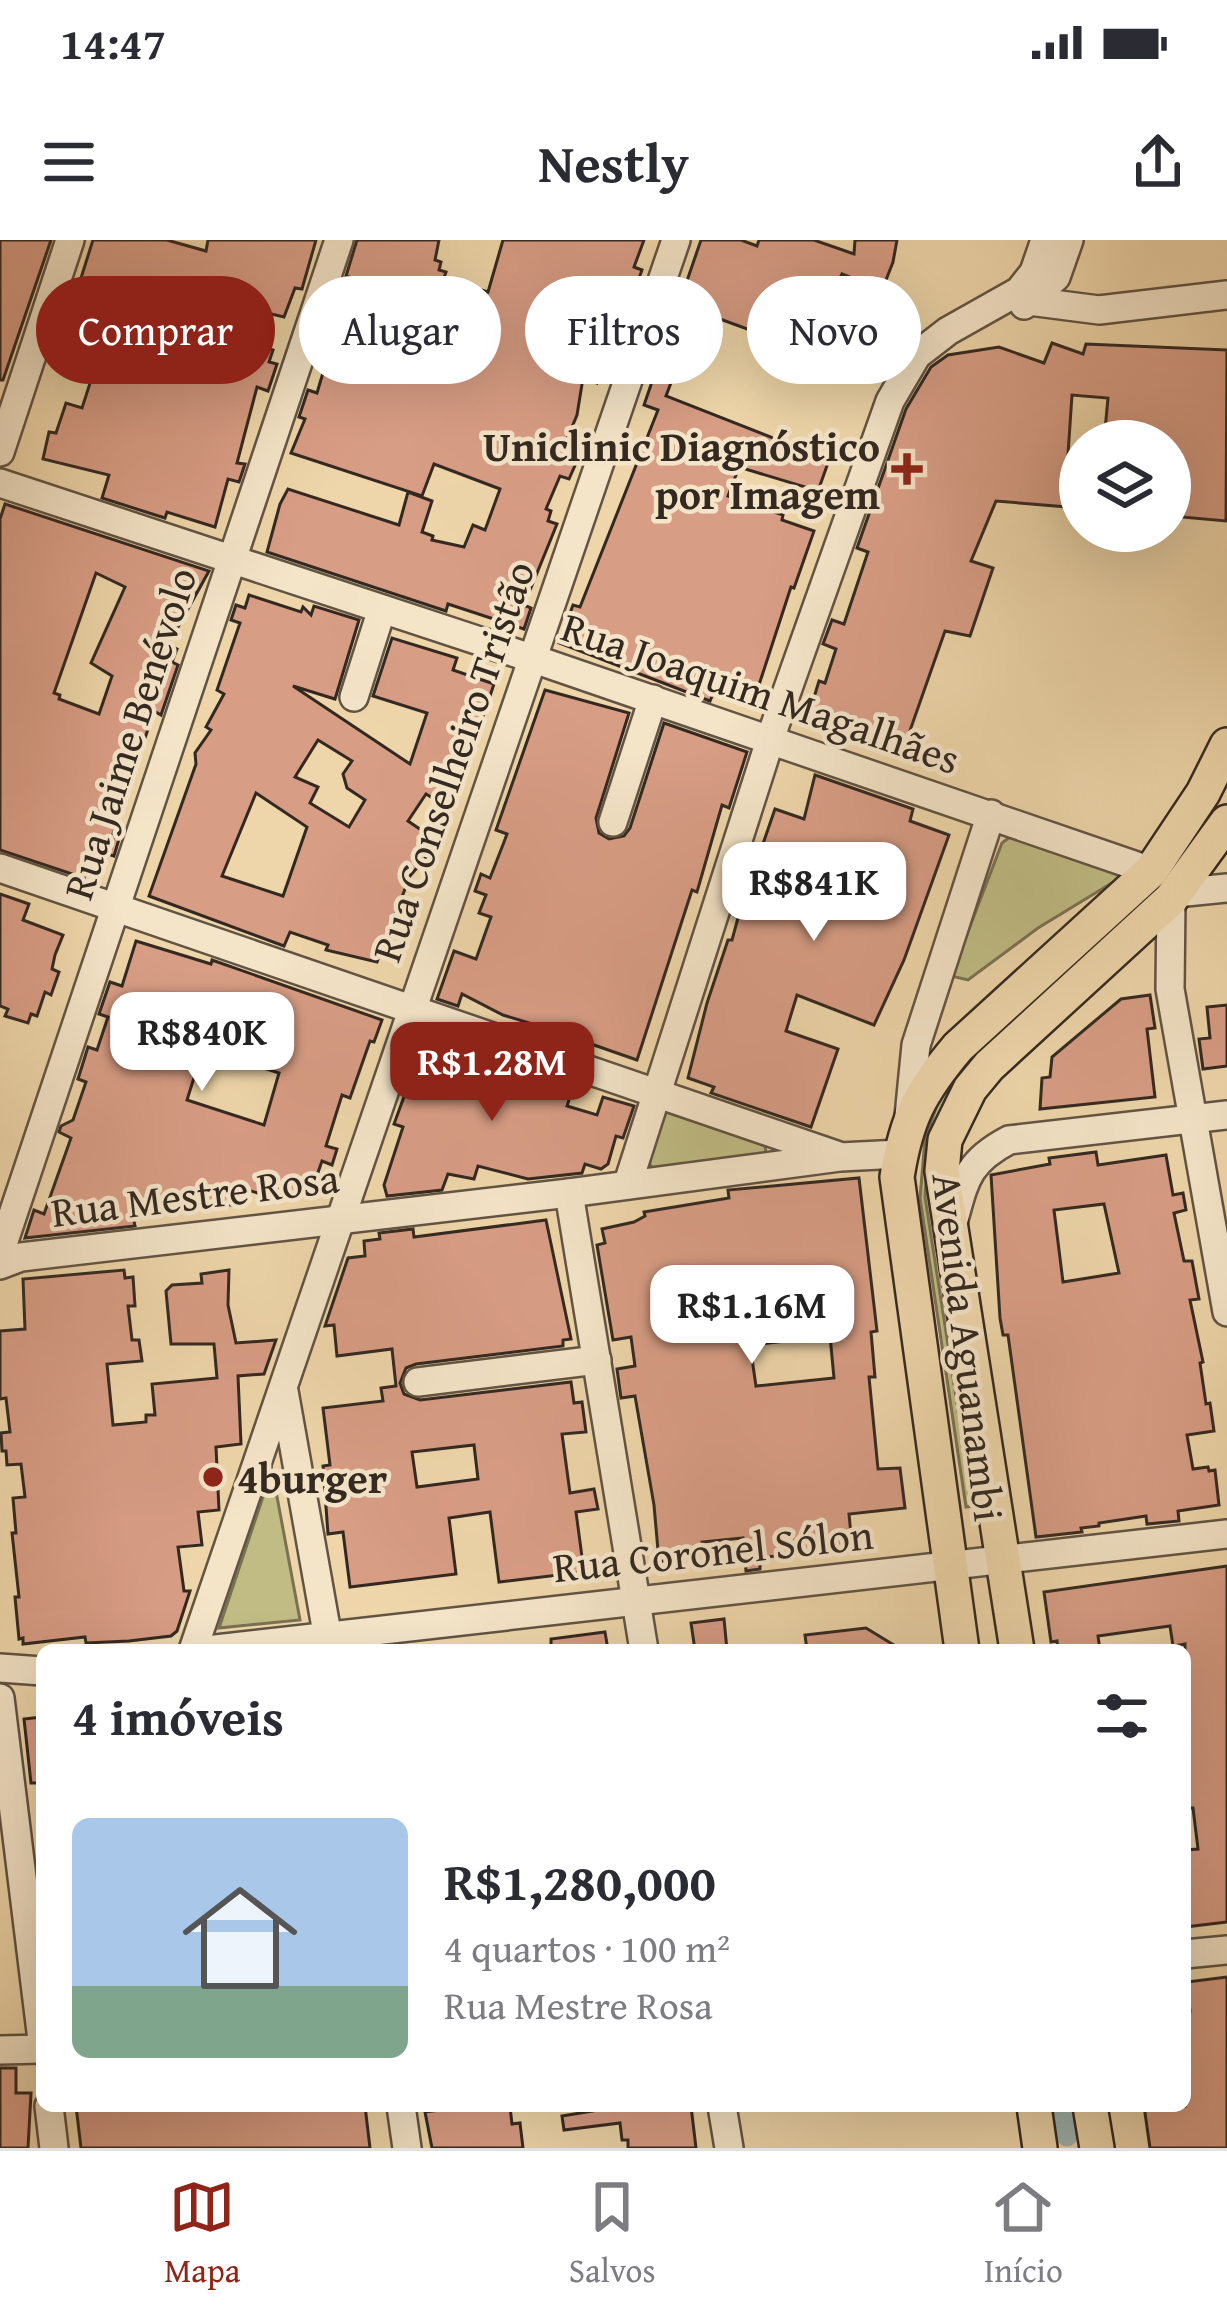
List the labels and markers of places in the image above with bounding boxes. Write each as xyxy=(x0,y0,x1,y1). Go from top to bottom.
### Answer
place label: Uniclinic Diagnóstico por Imagem xyxy=(483,415,880,524)
marker: Uniclinic Diagnóstico por Imagem xyxy=(891,453,923,485)
pin: R$841K xyxy=(716,842,912,944)
pin: R$840K xyxy=(104,992,300,1094)
pin: R$1.28M xyxy=(381,1022,603,1124)
pin: R$1.16M xyxy=(641,1265,863,1367)
place label: 4burger xyxy=(237,1447,387,1508)
marker: 4burger xyxy=(200,1464,226,1490)

